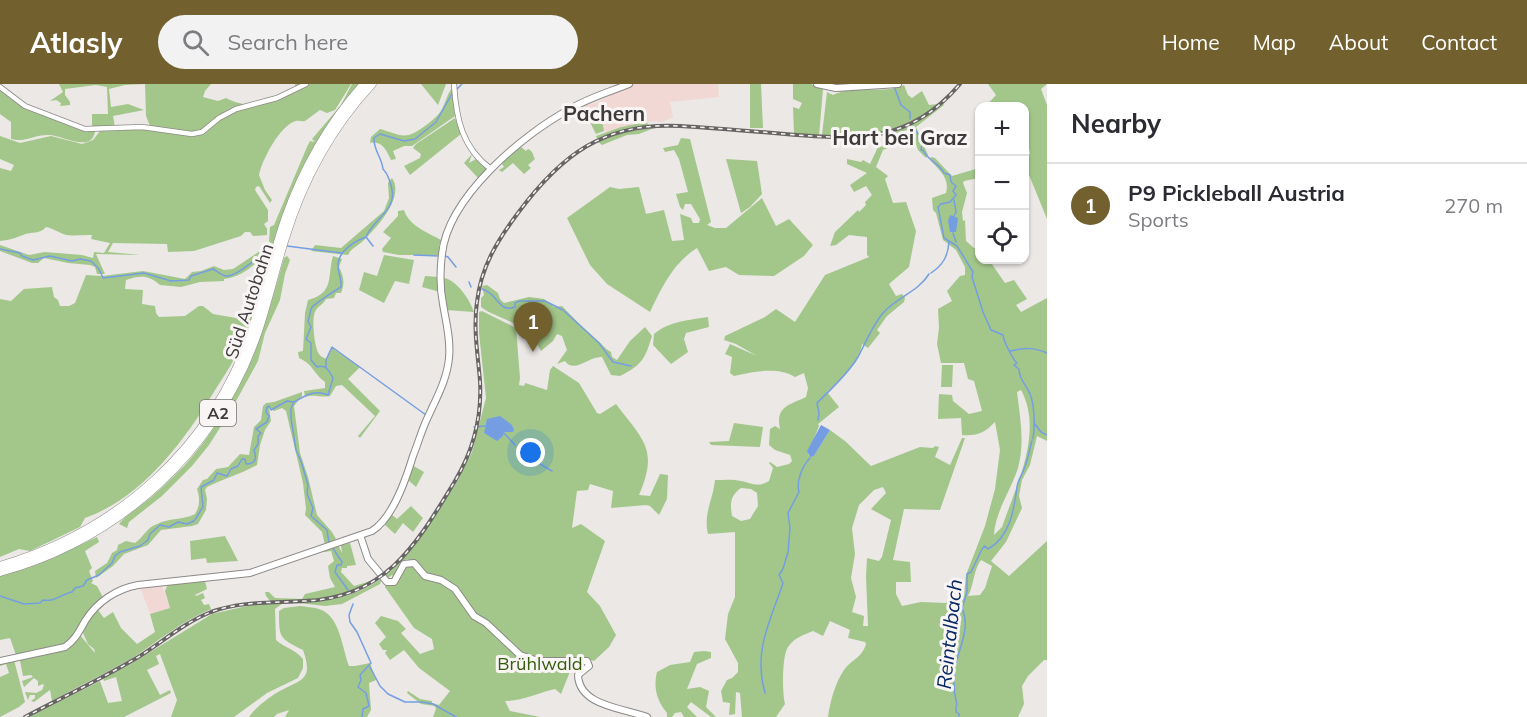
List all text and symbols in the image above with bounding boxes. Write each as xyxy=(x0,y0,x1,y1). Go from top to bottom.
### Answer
search box xyxy=(158,15,578,69)
text: Atlasly xyxy=(30,25,122,60)
icon: search xyxy=(179,26,212,59)
text: Search here xyxy=(227,28,348,56)
text: Home xyxy=(1162,29,1220,55)
text: Map xyxy=(1253,29,1296,55)
text: About xyxy=(1329,29,1388,55)
text: Contact xyxy=(1421,29,1497,55)
district label: Pachern xyxy=(563,100,645,126)
map controls xyxy=(975,102,1029,264)
button: + xyxy=(975,102,1029,156)
text: Nearby xyxy=(1071,107,1161,140)
district label: Hart bei Graz xyxy=(832,124,968,150)
button: − xyxy=(975,156,1029,210)
text: P9 Pickleball Austria xyxy=(1128,179,1345,207)
text: 1 xyxy=(1085,193,1097,218)
text: 270 m xyxy=(1444,193,1503,218)
text: Sports xyxy=(1128,207,1189,232)
button: locate xyxy=(975,210,1029,264)
street label: Süd Autobahn xyxy=(220,240,278,362)
pin: 1 xyxy=(514,302,552,352)
road number: A2 xyxy=(200,400,236,426)
your location xyxy=(516,438,545,467)
water label: Reintalbach xyxy=(931,578,967,690)
park label: Brühlwald xyxy=(497,652,583,675)

